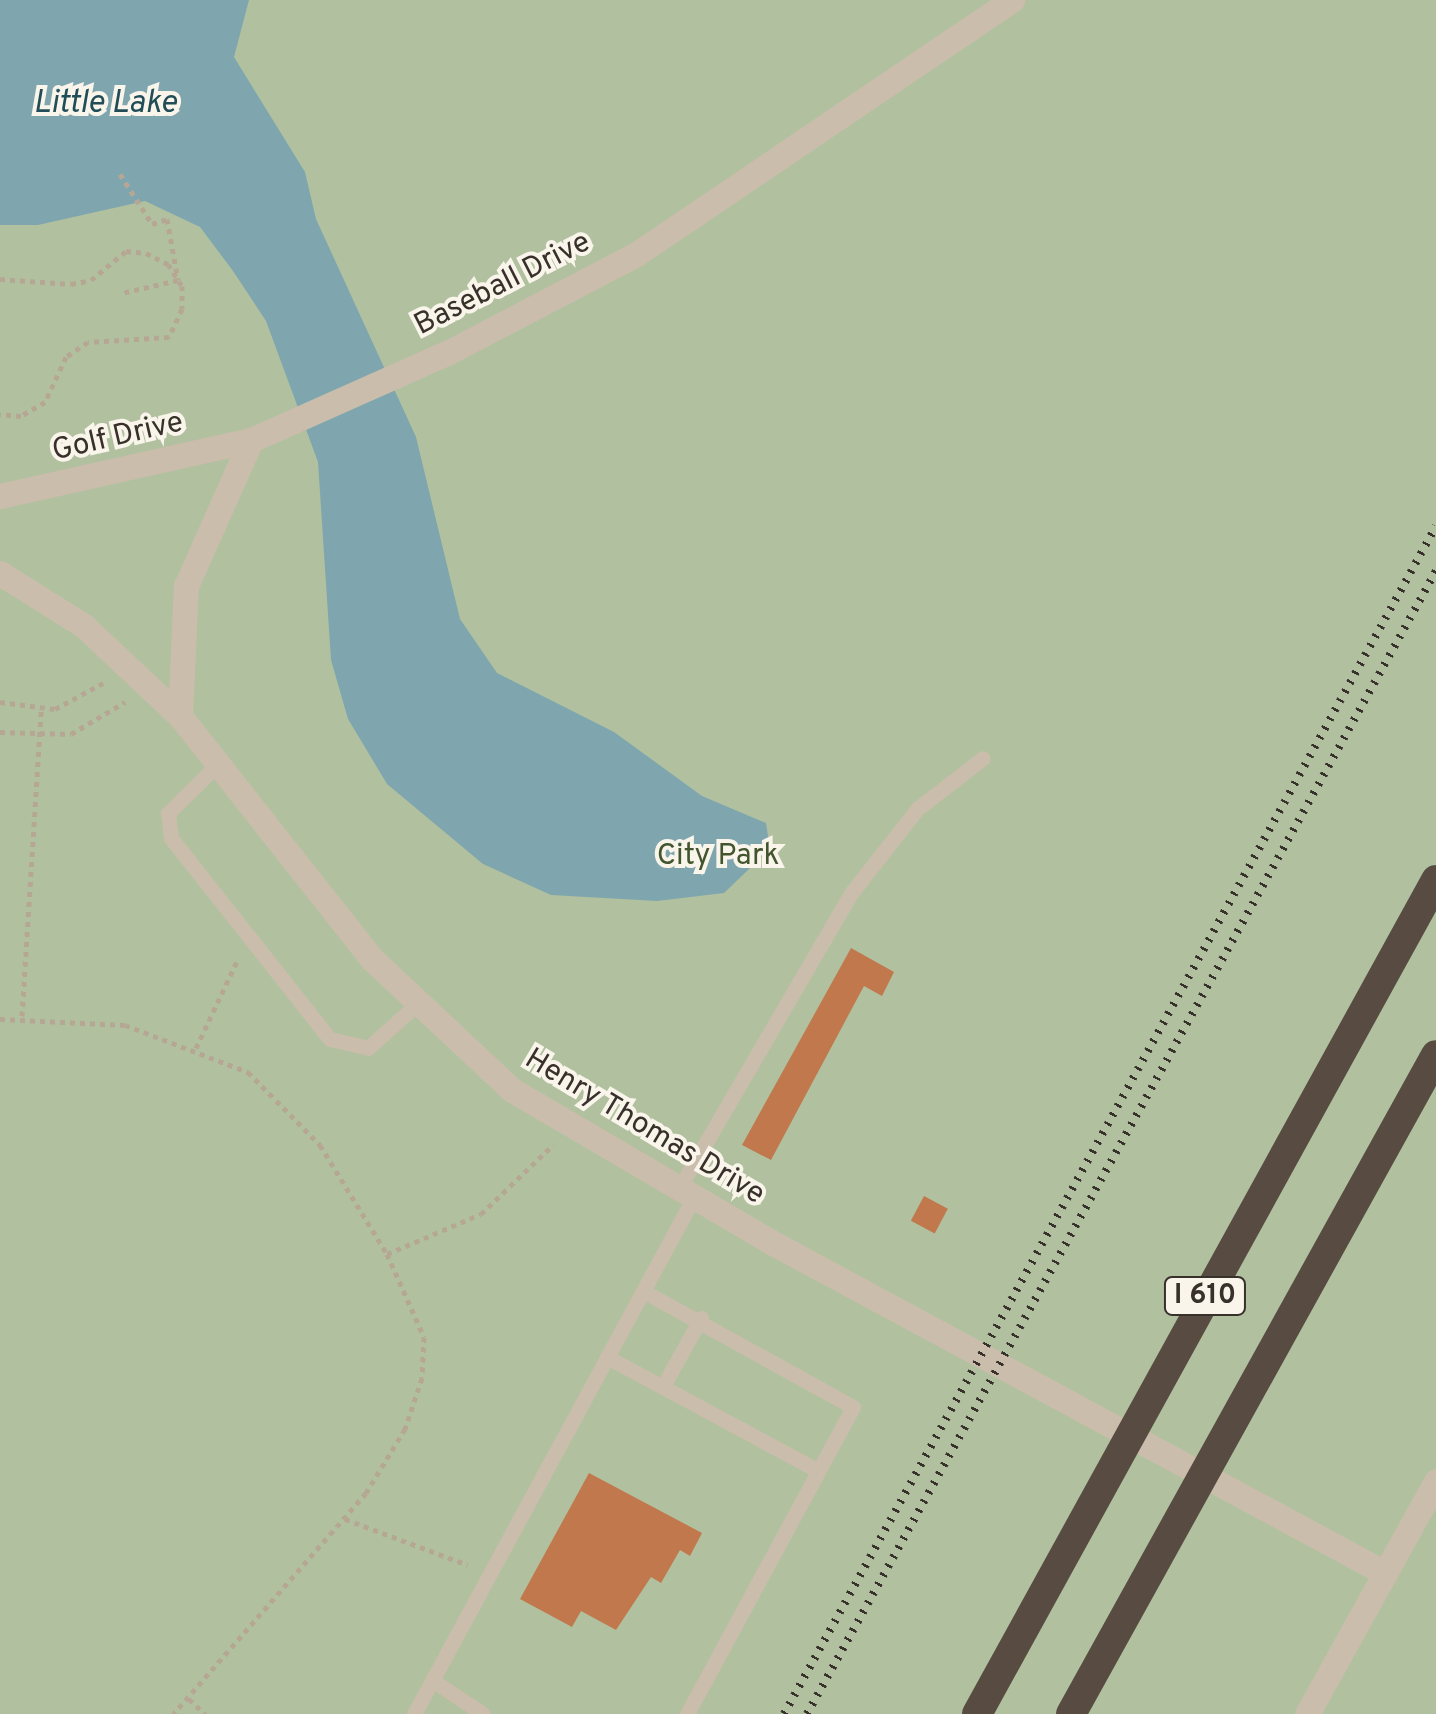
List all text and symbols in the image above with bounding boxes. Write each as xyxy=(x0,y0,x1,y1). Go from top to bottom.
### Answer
water label: Little Lake xyxy=(33,85,177,123)
street label: Baseball Drive xyxy=(409,225,597,345)
street label: Golf Drive xyxy=(49,405,187,471)
park label: City Park xyxy=(657,839,779,875)
street label: Henry Thomas Drive xyxy=(517,1042,771,1214)
road number: I 610 xyxy=(1162,1273,1248,1319)

